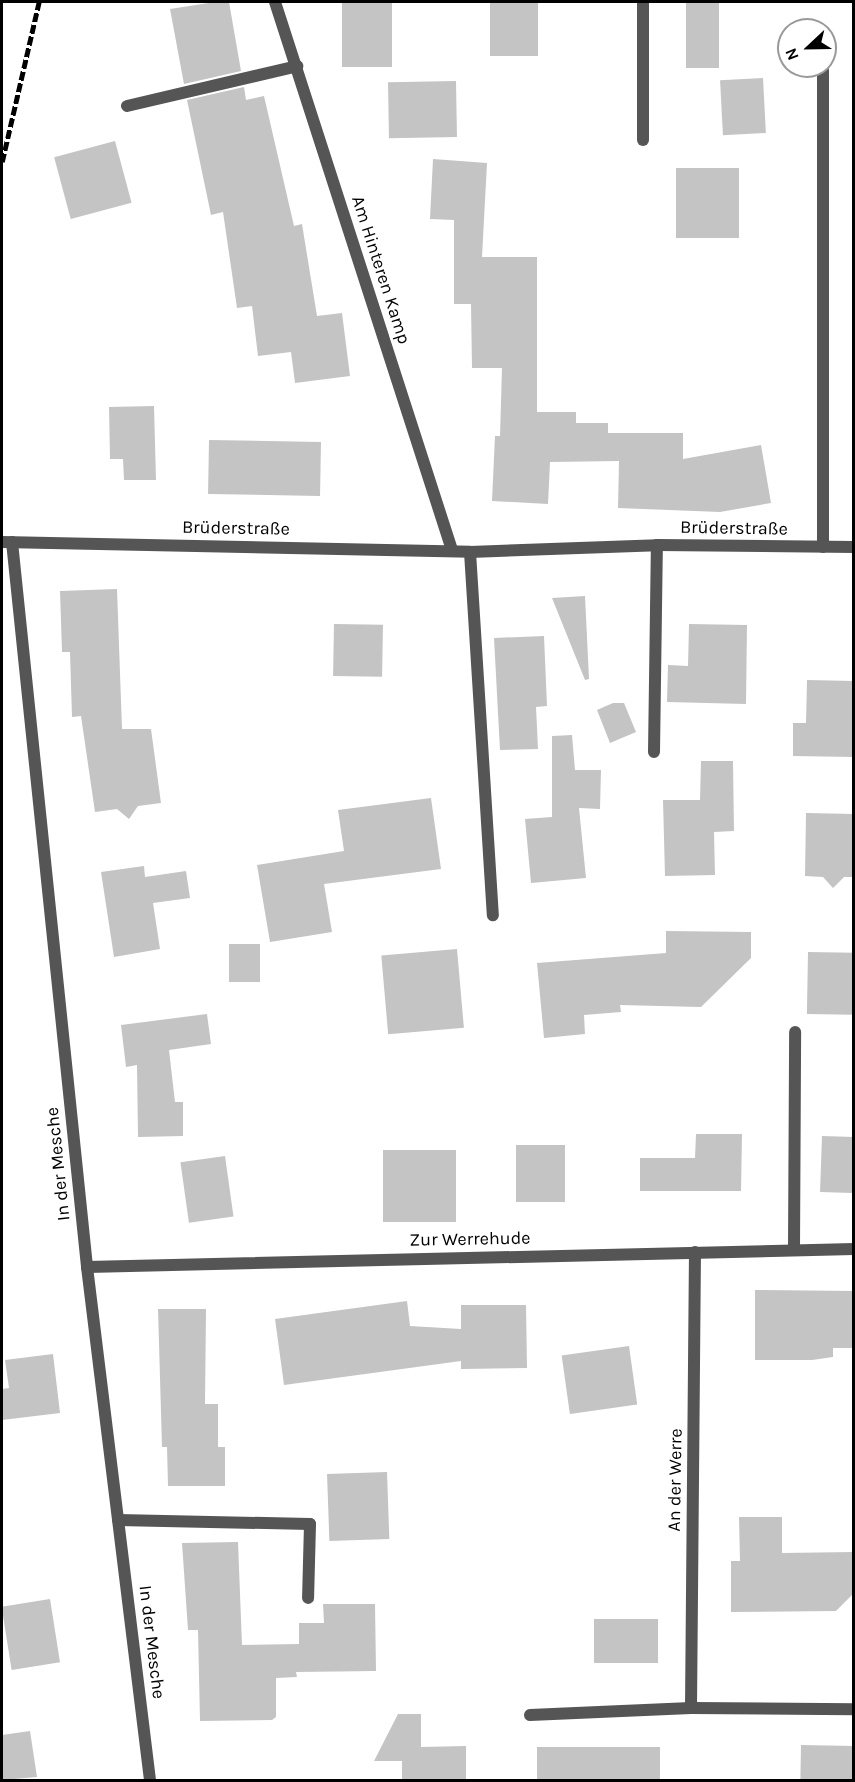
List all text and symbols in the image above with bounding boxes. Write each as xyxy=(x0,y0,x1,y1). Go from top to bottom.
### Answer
north arrow xyxy=(777,18,837,78)
text: N xyxy=(781,45,803,63)
street label: Am Hinteren Kamp xyxy=(347,193,415,347)
street label: Brüderstraße xyxy=(182,516,290,540)
street label: Brüderstraße xyxy=(680,516,788,540)
street label: In der Mesche xyxy=(41,1106,75,1222)
street label: Zur Werrehude xyxy=(409,1227,531,1251)
street label: An der Werre xyxy=(663,1428,687,1532)
street label: In der Mesche xyxy=(134,1584,170,1700)

